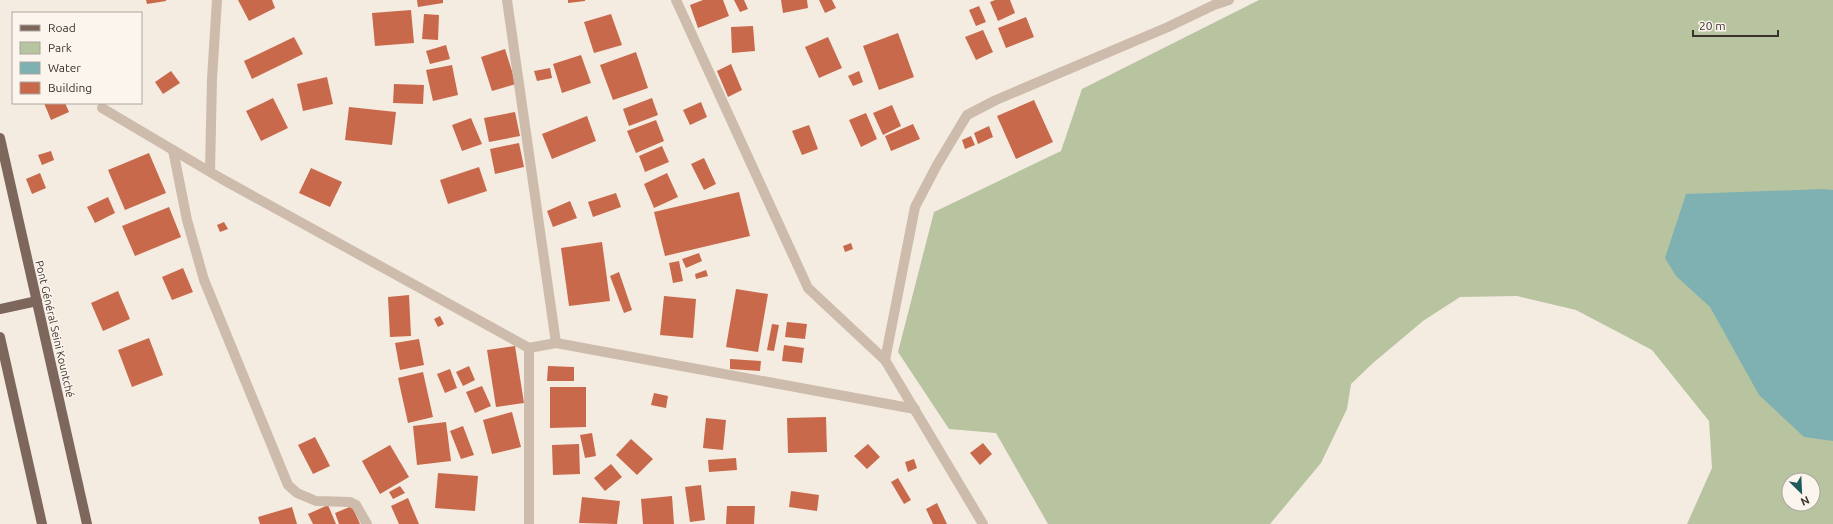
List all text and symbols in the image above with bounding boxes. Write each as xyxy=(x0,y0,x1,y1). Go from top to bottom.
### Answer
legend xyxy=(12,12,142,104)
scale bar xyxy=(1693,12,1778,38)
text: 20 m xyxy=(1699,19,1726,32)
text: Road xyxy=(48,21,76,34)
text: Park xyxy=(48,41,72,54)
text: Water xyxy=(48,61,81,74)
text: Building xyxy=(48,81,92,94)
street label: Pont Général Seini Kountché xyxy=(33,259,77,399)
north arrow xyxy=(1781,472,1821,512)
text: N xyxy=(1799,494,1811,508)

